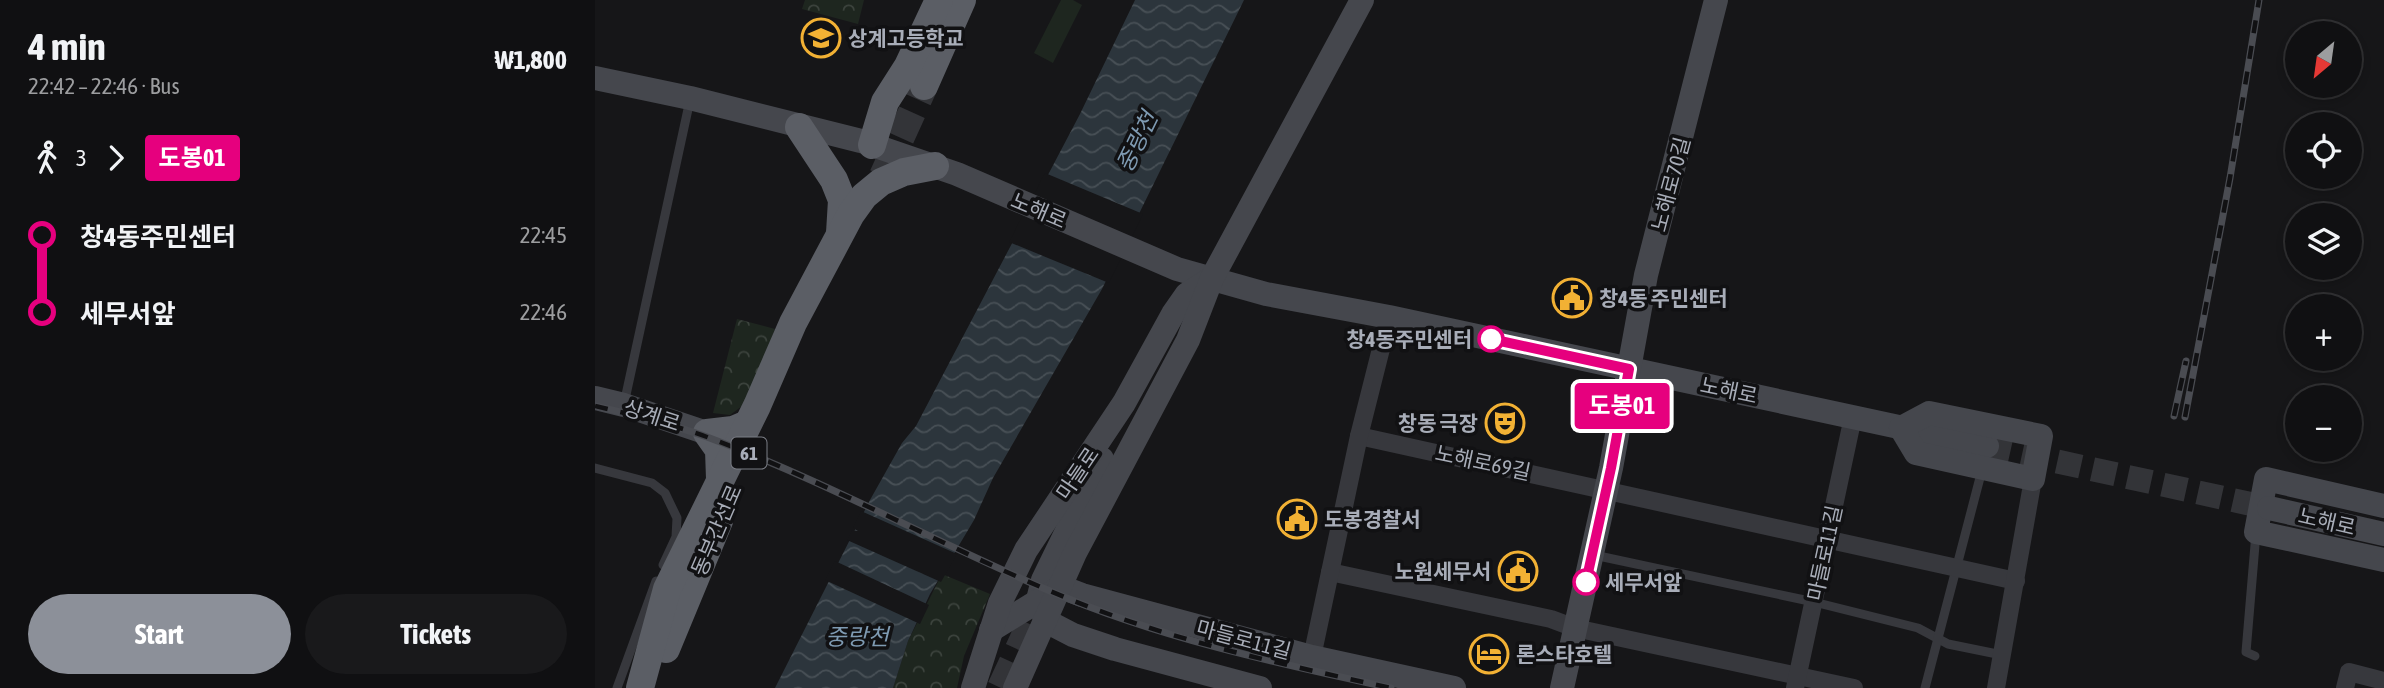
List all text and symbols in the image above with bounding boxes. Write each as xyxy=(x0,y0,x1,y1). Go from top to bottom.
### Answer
school or university icon: 상계고등학교 xyxy=(800,17,842,59)
north arrow xyxy=(2285,21,2363,98)
map controls xyxy=(2285,21,2362,462)
text: 4 min xyxy=(28,25,106,68)
place label: 상계고등학교 xyxy=(848,26,964,50)
text: ₩1,800 xyxy=(495,45,567,75)
text: 22:42 – 22:46 · Bus xyxy=(28,73,180,99)
water label: 중랑천 xyxy=(1111,105,1164,176)
button: locate xyxy=(2285,112,2362,189)
street label: 노해로70길 xyxy=(1646,134,1694,234)
icon: walk xyxy=(28,139,66,177)
icon: forward xyxy=(97,139,135,177)
text: 도봉01 xyxy=(159,144,226,171)
text: 3 xyxy=(76,145,87,171)
street label: 노해로 xyxy=(1008,188,1070,232)
button: layers xyxy=(2285,203,2362,280)
text: 창4동주민센터 xyxy=(80,222,236,252)
text: 22:45 xyxy=(520,222,567,248)
public building icon: 창4동 주민센터 xyxy=(1551,277,1593,319)
place label: 창4동 주민센터 xyxy=(1599,286,1728,310)
button: + xyxy=(2285,294,2362,371)
text: 세무서앞 xyxy=(80,299,176,329)
text: 22:46 xyxy=(520,299,567,325)
marker: 창4동주민센터 xyxy=(1478,326,1504,352)
place label: 창4동주민센터 xyxy=(1346,327,1472,351)
street label: 노해로 xyxy=(1698,372,1760,408)
line badge: 도봉01 xyxy=(1573,383,1671,429)
button: − xyxy=(2285,385,2362,462)
text: 도봉01 xyxy=(1589,392,1655,419)
street label: 상계로 xyxy=(621,395,683,435)
theatre icon: 창동 극장 xyxy=(1484,402,1526,444)
place label: 창동 극장 xyxy=(1398,411,1478,435)
road number: 61 xyxy=(731,437,767,468)
street label: 노해로69길 xyxy=(1433,440,1533,484)
street label: 마들로 xyxy=(1051,442,1103,504)
street label: 동부간선로 xyxy=(686,481,746,579)
public building icon: 도봉경찰서 xyxy=(1276,498,1318,540)
street label: 마들로11길 xyxy=(1802,503,1846,603)
street label: 노해로 xyxy=(2296,503,2358,539)
place label: 도봉경찰서 xyxy=(1324,507,1421,531)
public building icon: 노원세무서 xyxy=(1497,550,1539,592)
place label: 노원세무서 xyxy=(1394,559,1491,583)
marker: 세무서앞 xyxy=(1573,569,1599,595)
place label: 세무서앞 xyxy=(1605,570,1682,594)
button: Start xyxy=(28,594,291,674)
button: Tickets xyxy=(305,594,567,674)
street label: 마들로11길 xyxy=(1194,615,1294,663)
water label: 중랑천 xyxy=(825,624,892,650)
hotel icon: 론스타호텔 xyxy=(1468,633,1510,675)
place label: 론스타호텔 xyxy=(1516,642,1613,666)

